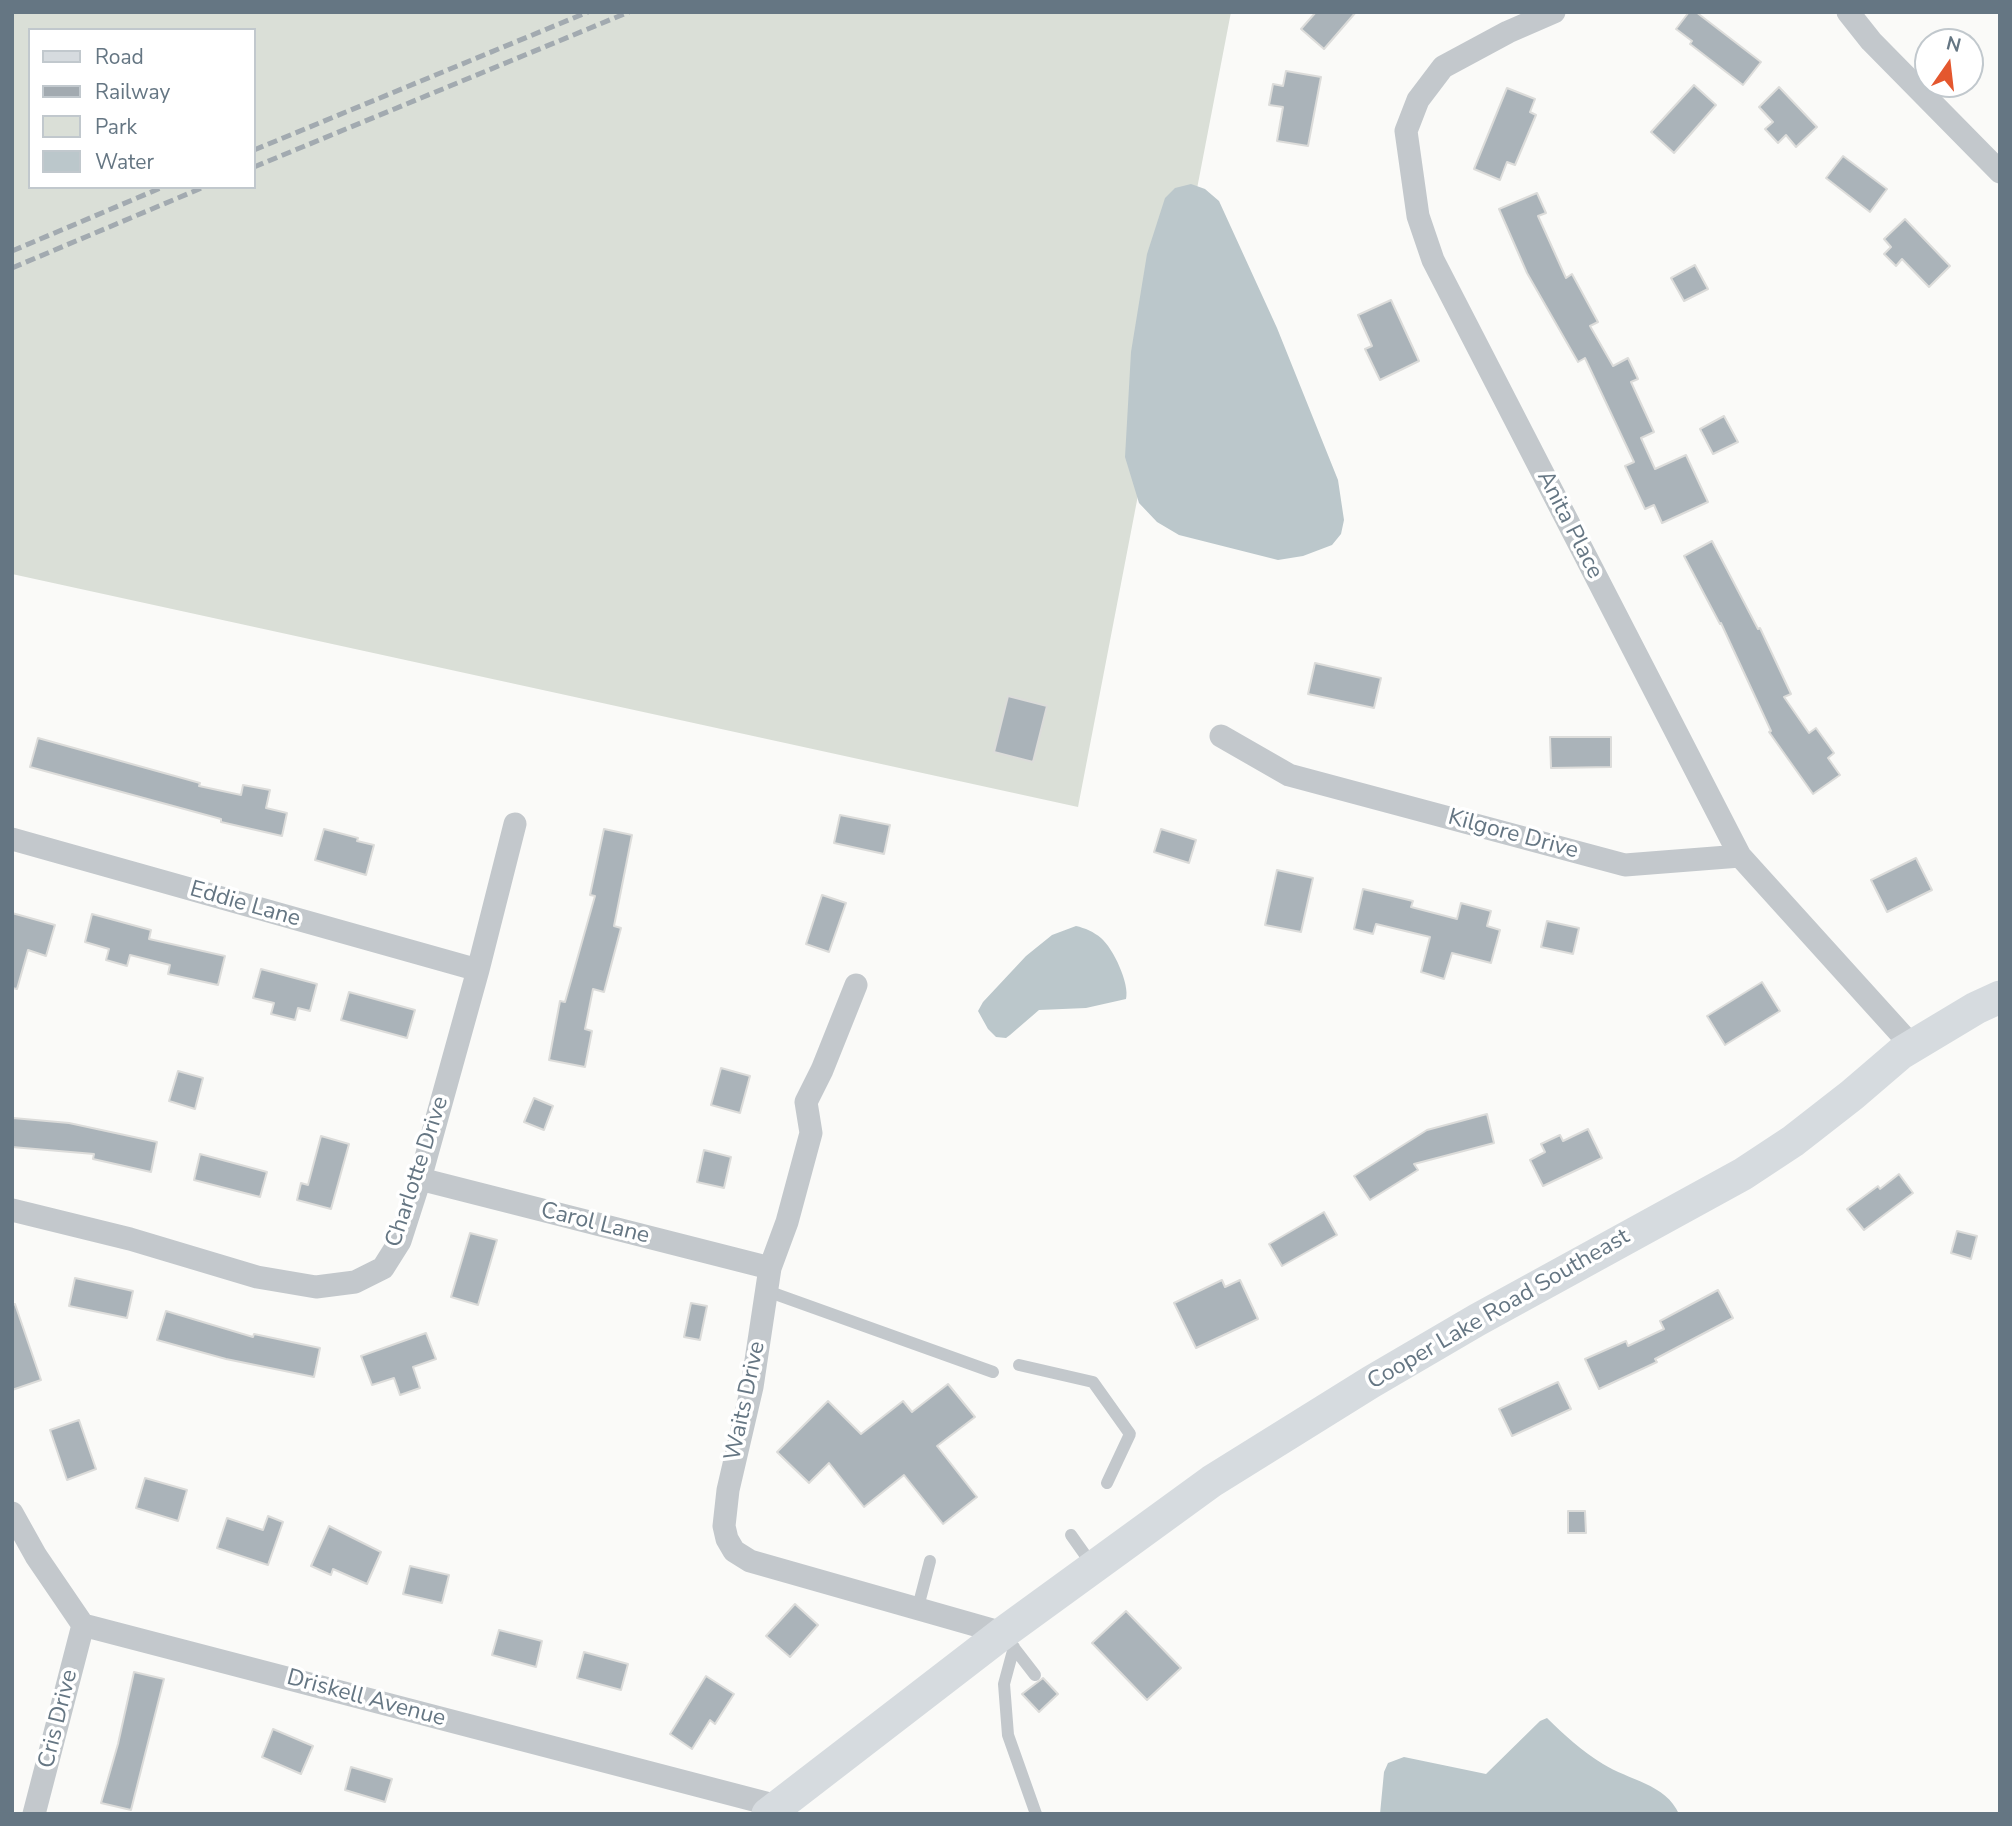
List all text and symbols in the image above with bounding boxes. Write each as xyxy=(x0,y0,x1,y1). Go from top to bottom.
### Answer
legend xyxy=(28,28,256,189)
north arrow xyxy=(1914,28,1984,98)
text: N xyxy=(1944,30,1964,59)
text: Road xyxy=(95,43,144,71)
text: Railway xyxy=(95,78,170,106)
text: Park xyxy=(95,113,137,141)
text: Water xyxy=(95,148,154,176)
street label: Anita Place xyxy=(1530,466,1608,584)
street label: Kilgore Drive xyxy=(1445,804,1581,866)
street label: Eddie Lane xyxy=(187,876,303,934)
street label: Charlotte Drive xyxy=(381,1093,455,1251)
street label: Carol Lane xyxy=(538,1197,652,1251)
street label: Cooper Lake Road Southeast xyxy=(1363,1224,1635,1396)
street label: Waits Drive xyxy=(720,1339,772,1463)
street label: Driskell Avenue xyxy=(284,1665,448,1733)
street label: Cris Drive xyxy=(33,1667,85,1771)

